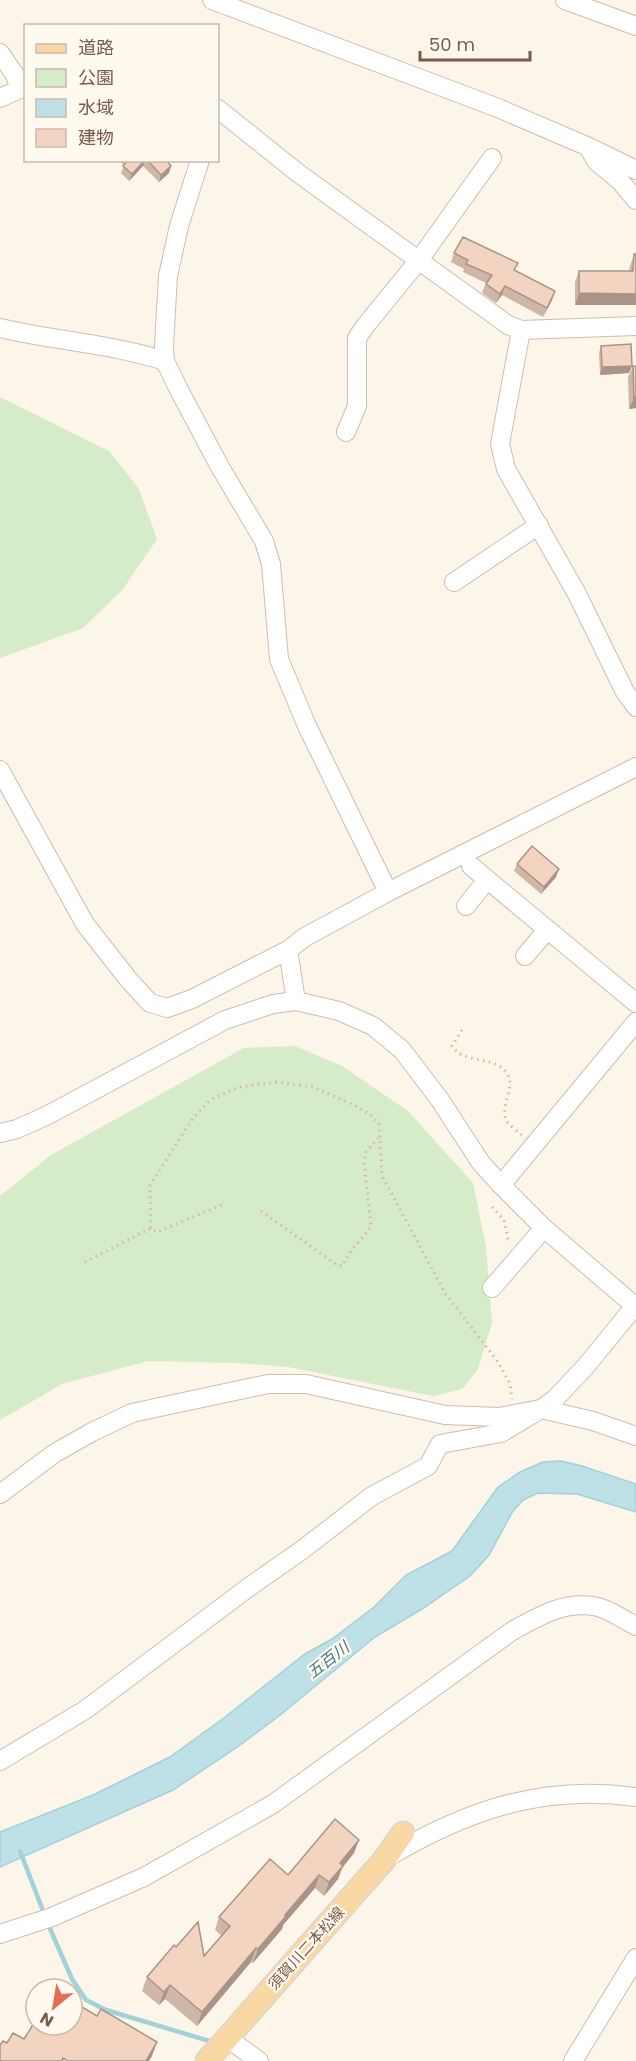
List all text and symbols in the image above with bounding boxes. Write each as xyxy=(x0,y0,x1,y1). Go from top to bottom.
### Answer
legend xyxy=(24,24,219,162)
scale bar xyxy=(420,24,530,62)
text: 50 m xyxy=(429,32,475,57)
text: 道路 xyxy=(78,35,114,60)
text: 公園 xyxy=(78,65,114,90)
text: 水域 xyxy=(78,95,114,120)
text: 建物 xyxy=(78,125,114,150)
water label: 五百川 xyxy=(302,1635,356,1684)
street label: 須賀川二本松線 xyxy=(263,1902,349,1994)
north arrow xyxy=(24,1977,84,2037)
text: N xyxy=(36,2007,58,2033)

